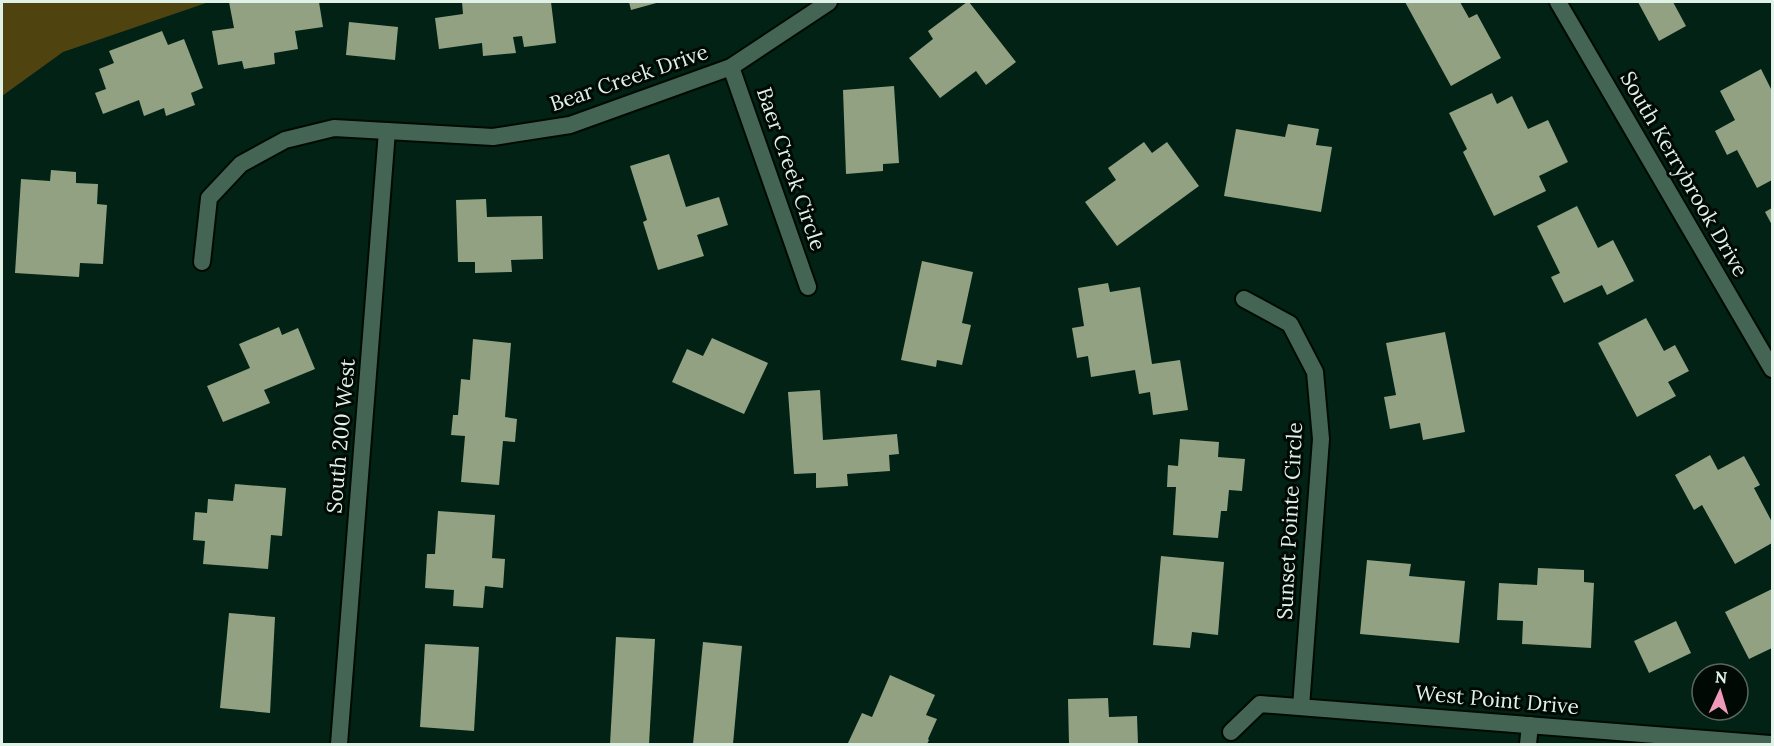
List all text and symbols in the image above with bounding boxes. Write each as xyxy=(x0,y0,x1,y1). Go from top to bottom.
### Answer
street label: Bear Creek Drive xyxy=(546,38,711,117)
street label: South Kerrybrook Drive xyxy=(1615,66,1754,281)
street label: Baer Creek Circle xyxy=(751,84,832,254)
street label: South 200 West xyxy=(320,357,361,514)
street label: Sunset Pointe Circle xyxy=(1271,422,1308,620)
north arrow xyxy=(1690,662,1750,722)
text: N xyxy=(1714,667,1728,687)
street label: West Point Drive xyxy=(1414,679,1580,720)

